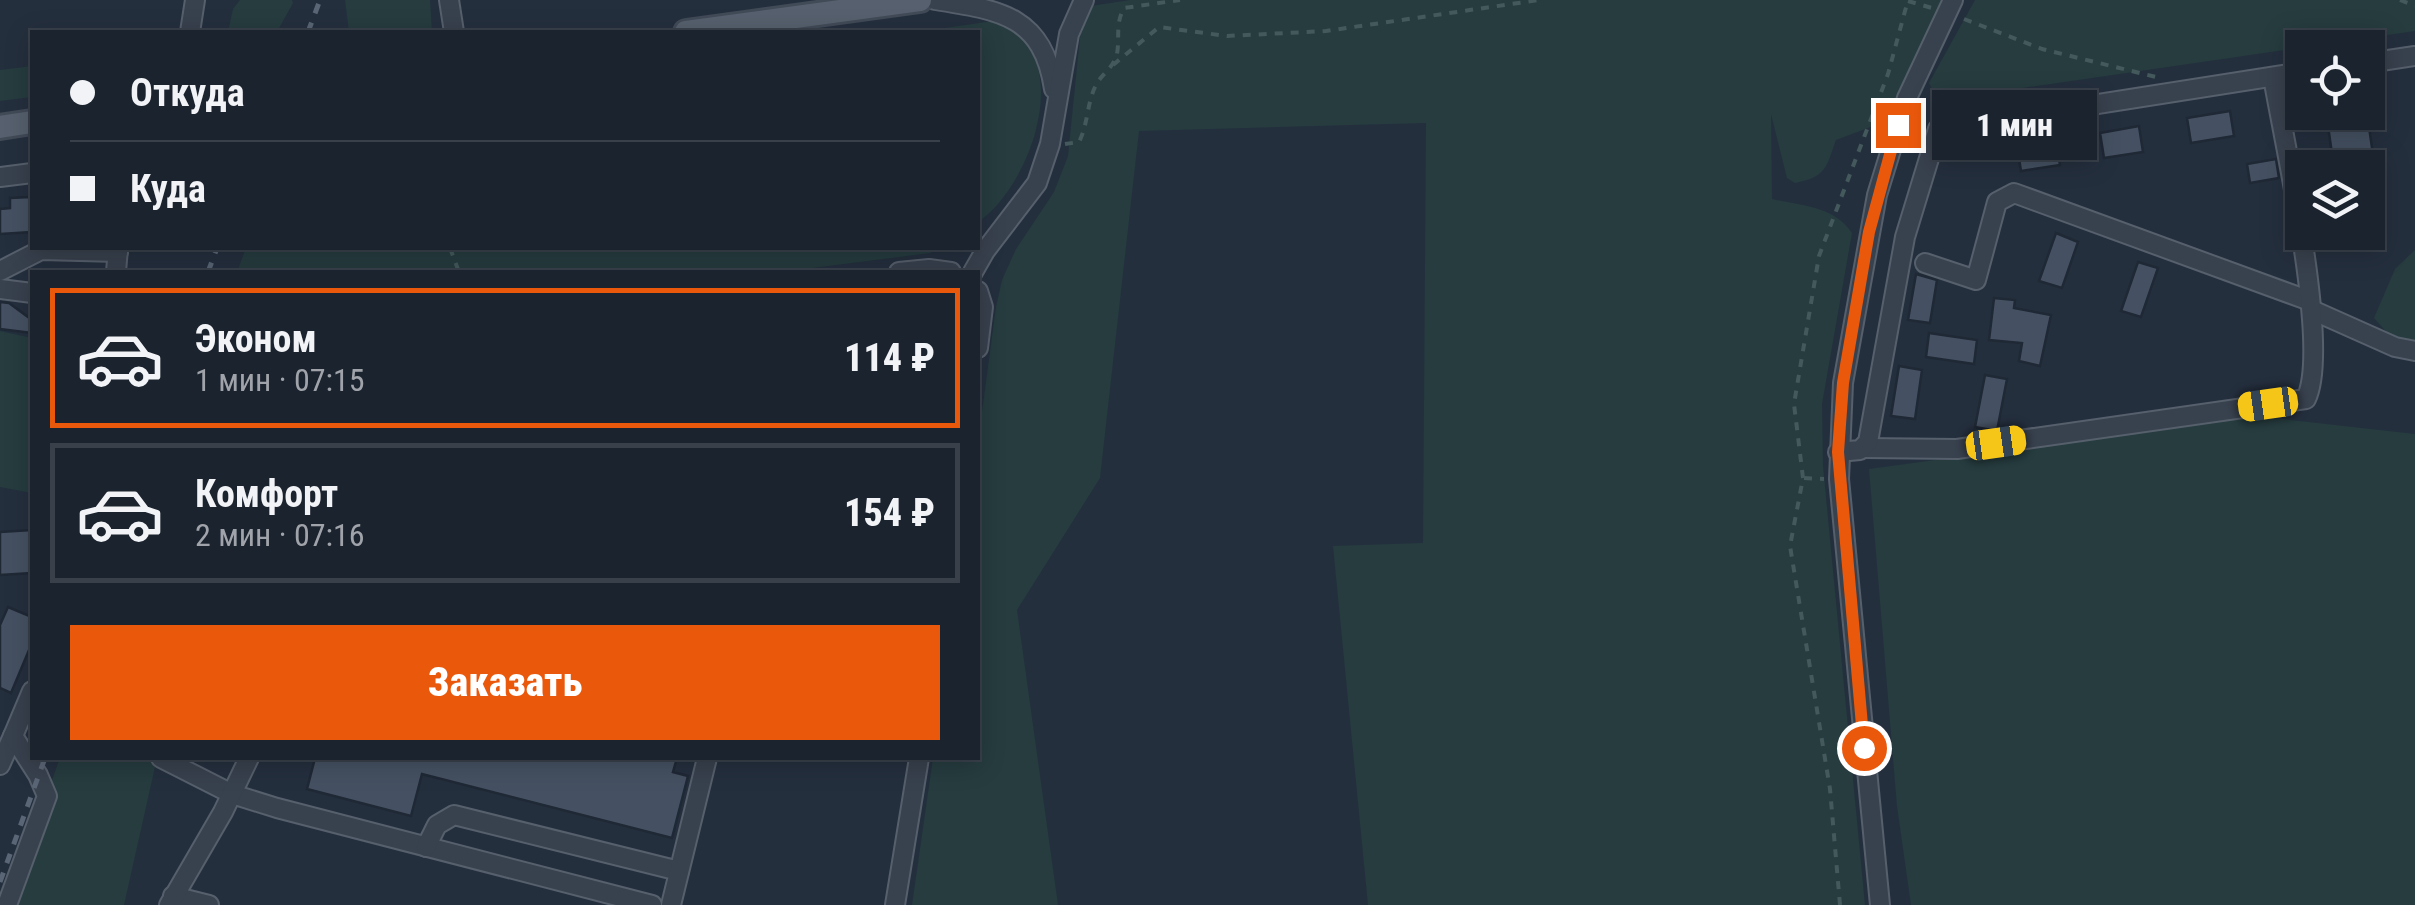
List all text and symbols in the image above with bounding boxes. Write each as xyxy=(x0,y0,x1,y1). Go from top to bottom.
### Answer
map controls xyxy=(2285,30,2385,250)
button: locate xyxy=(2285,30,2385,130)
text: Откуда xyxy=(130,71,245,115)
callout: 1 мин xyxy=(1933,90,2098,160)
route end xyxy=(1876,103,1921,148)
text: 1 мин xyxy=(1976,106,2053,144)
button: layers xyxy=(2285,150,2385,250)
text: Куда xyxy=(130,167,206,211)
icon: car xyxy=(75,313,165,403)
text: Эконом xyxy=(195,317,317,361)
text: 114 ₽ xyxy=(844,336,935,380)
text: 1 мин · 07:15 xyxy=(195,361,365,399)
car xyxy=(2236,385,2300,423)
car xyxy=(1964,424,2028,462)
icon: car xyxy=(75,468,165,558)
text: Комфорт xyxy=(195,472,338,516)
text: 154 ₽ xyxy=(844,491,935,535)
text: 2 мин · 07:16 xyxy=(195,516,365,554)
button: Заказать xyxy=(70,625,940,740)
route start xyxy=(1842,726,1887,771)

